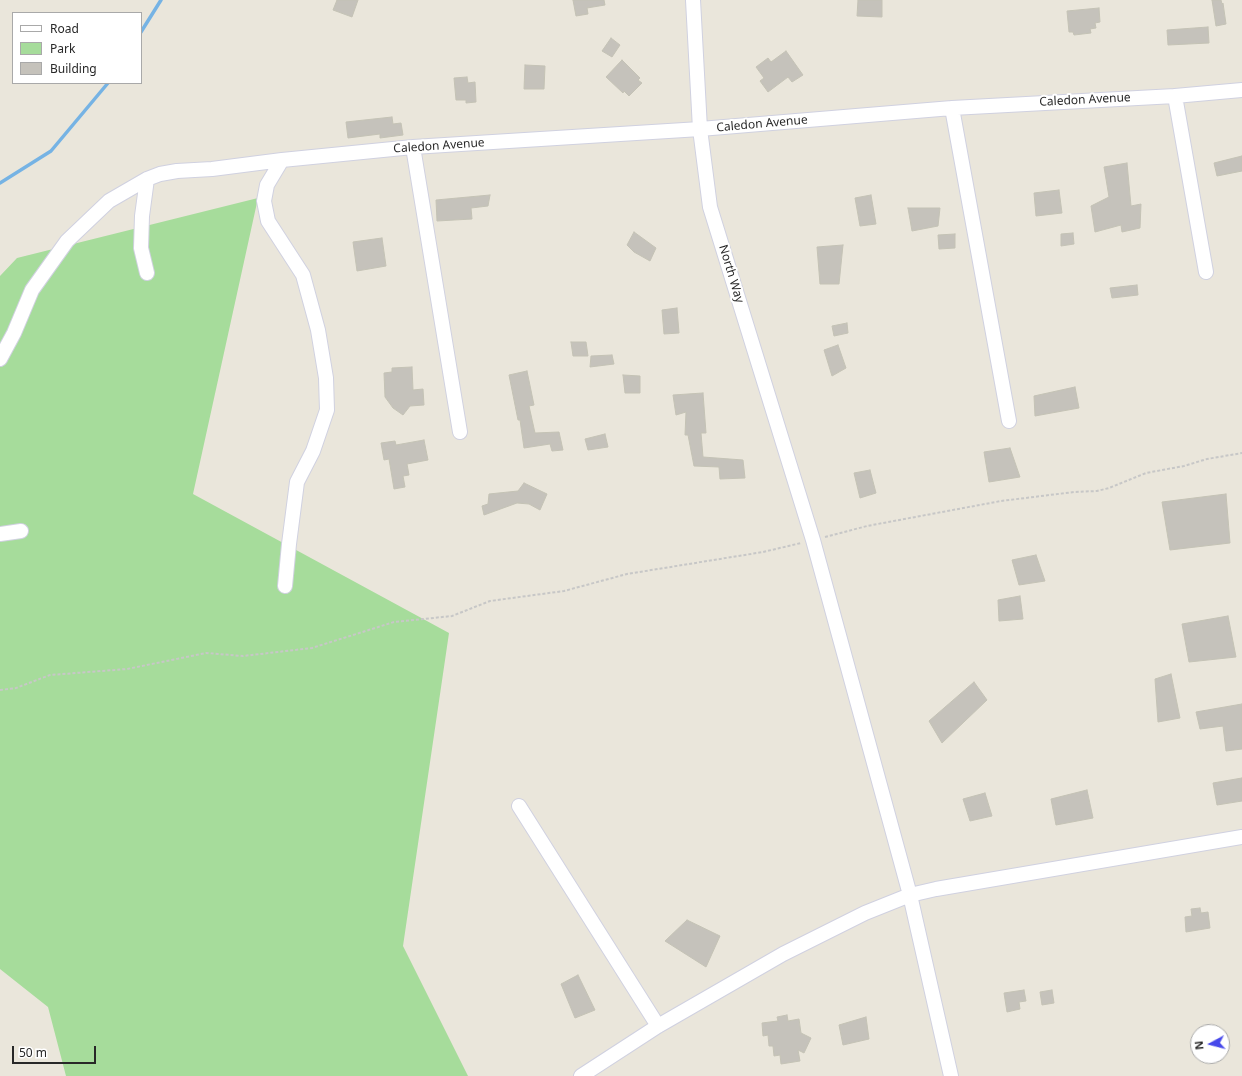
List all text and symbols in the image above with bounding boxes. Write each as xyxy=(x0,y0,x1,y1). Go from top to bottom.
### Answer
legend xyxy=(12,12,142,84)
text: Road xyxy=(50,20,79,37)
text: Park xyxy=(50,40,75,57)
text: Building xyxy=(50,60,97,77)
street label: Caledon Avenue xyxy=(1039,90,1131,110)
street label: Caledon Avenue xyxy=(716,113,808,135)
street label: Caledon Avenue xyxy=(393,136,485,156)
street label: North Way xyxy=(715,243,747,305)
north arrow xyxy=(1190,1024,1230,1064)
scale bar xyxy=(14,1038,98,1064)
text: N xyxy=(1191,1040,1207,1051)
text: 50 m xyxy=(19,1044,47,1061)

